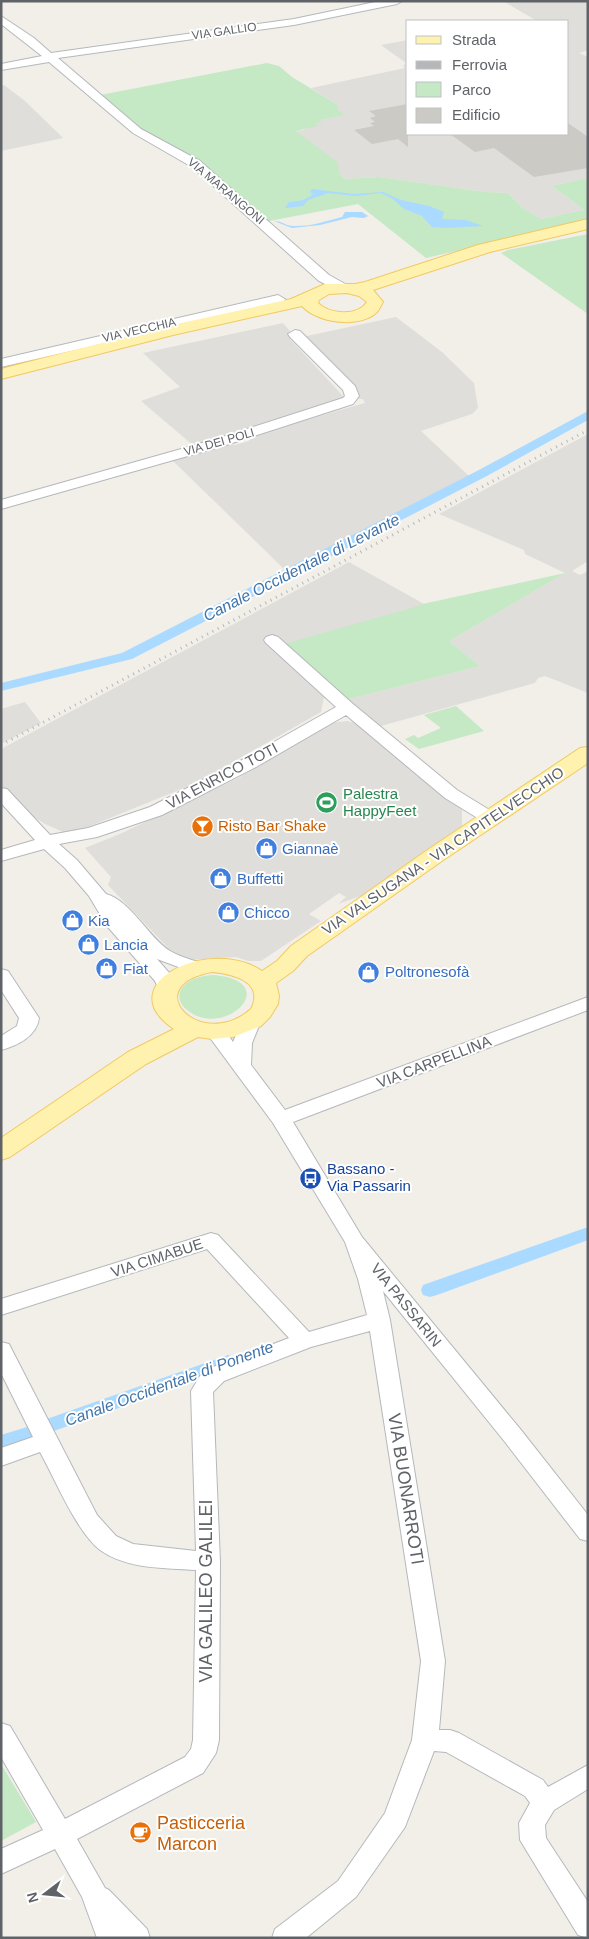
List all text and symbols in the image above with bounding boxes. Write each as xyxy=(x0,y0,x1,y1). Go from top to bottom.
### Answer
street label: VIA GALLIO xyxy=(191,20,257,42)
legend xyxy=(406,20,569,135)
text: Strada xyxy=(452,31,497,48)
text: Ferrovia xyxy=(452,56,508,73)
text: Parco xyxy=(452,81,491,98)
text: Edificio xyxy=(452,106,500,123)
street label: VIA MARANGONI xyxy=(185,155,267,227)
street label: VIA VECCHIA xyxy=(101,315,177,345)
street label: VIA DEI POLI xyxy=(182,425,256,459)
water label: Canale Occidentale di Levante xyxy=(200,510,402,624)
street label: VIA ENRICO TOTI xyxy=(163,739,280,812)
street label: VIA VALSUGANA - VIA CAPITELVECCHIO xyxy=(319,763,567,938)
place label: Palestra HappyFeet xyxy=(343,785,417,819)
sports icon: Palestra HappyFeet xyxy=(315,791,339,815)
bar icon: Risto Bar Shake xyxy=(190,814,214,838)
place label: Risto Bar Shake xyxy=(218,817,326,834)
shop icon: Giannaè xyxy=(254,837,278,861)
place label: Giannaè xyxy=(282,840,339,857)
shop icon: Buffetti xyxy=(209,867,233,891)
place label: Buffetti xyxy=(237,870,283,887)
shop icon: Chicco xyxy=(216,901,240,925)
place label: Chicco xyxy=(244,904,290,921)
shop icon: Kia xyxy=(60,909,84,933)
place label: Kia xyxy=(88,912,110,929)
shop icon: Lancia xyxy=(76,933,100,957)
place label: Lancia xyxy=(104,936,149,953)
shop icon: Fiat xyxy=(95,957,119,981)
place label: Fiat xyxy=(123,960,149,977)
shop icon: Poltronesofà xyxy=(357,960,381,984)
place label: Poltronesofà xyxy=(385,963,470,980)
street label: VIA CARPELLINA xyxy=(374,1032,493,1091)
place label: Bassano - Via Passarin xyxy=(327,1160,411,1194)
bus stop icon: Bassano - Via Passarin xyxy=(299,1166,323,1190)
street label: VIA CIMABUE xyxy=(109,1235,205,1280)
street label: VIA PASSARIN xyxy=(368,1260,445,1350)
water label: Canale Occidentale di Ponente xyxy=(63,1338,276,1429)
street label: VIA BUONARROTI xyxy=(384,1412,428,1566)
street label: VIA GALILEO GALILEI xyxy=(196,1499,216,1683)
place label: Pasticceria Marcon xyxy=(157,1813,246,1854)
cafe icon: Pasticceria Marcon xyxy=(129,1821,153,1845)
north arrow xyxy=(20,1869,70,1919)
text: N xyxy=(23,1891,42,1905)

